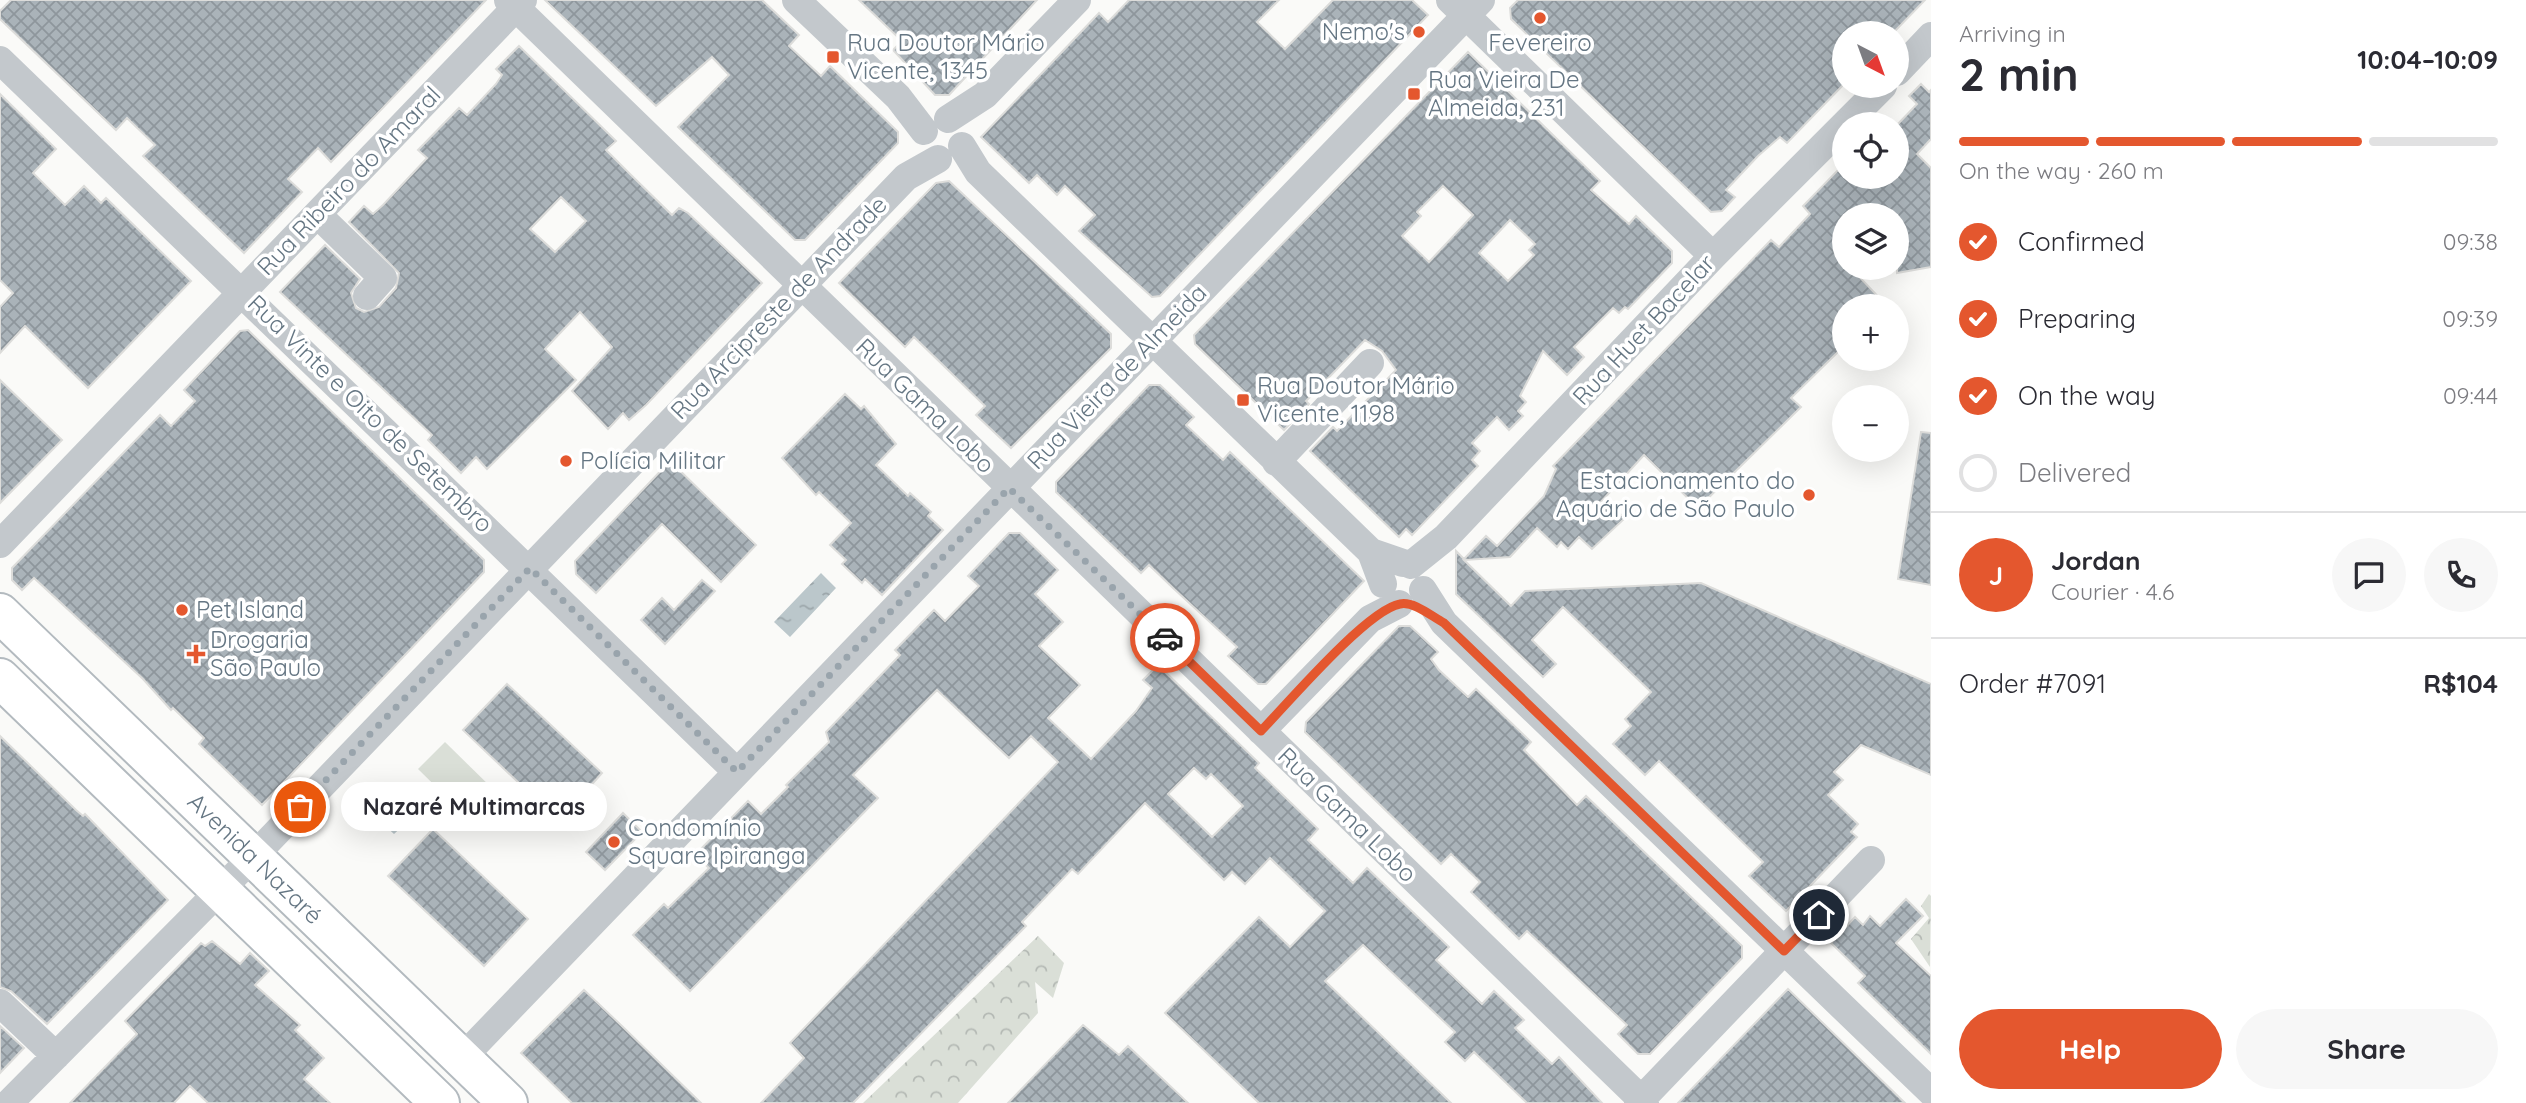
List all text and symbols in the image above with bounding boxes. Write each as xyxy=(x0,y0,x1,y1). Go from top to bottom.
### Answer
marker: Fevereiro xyxy=(1532,10,1548,26)
place label: Nemo's xyxy=(1322,16,1405,46)
text: Arriving in xyxy=(1959,19,2066,48)
north arrow xyxy=(1832,21,1909,98)
map controls xyxy=(1832,21,1909,462)
marker: Nemo's xyxy=(1411,24,1427,40)
place label: Rua Doutor Mário Vicente, 1345 xyxy=(847,27,1045,85)
place label: Fevereiro xyxy=(1488,27,1592,57)
text: 10:04–10:09 xyxy=(2357,43,2498,76)
text: 2 min xyxy=(1959,45,2079,103)
marker: Rua Doutor Mário Vicente, 1345 xyxy=(825,49,841,65)
place label: Rua Vieira De Almeida, 231 xyxy=(1428,64,1579,122)
street label: Rua Ribeiro do Amaral xyxy=(250,79,446,281)
marker: Rua Vieira De Almeida, 231 xyxy=(1406,86,1422,102)
button: locate xyxy=(1832,112,1909,189)
text: On the way · 260 m xyxy=(1959,156,2164,185)
street label: Rua Arcipreste de Andrade xyxy=(664,189,893,425)
button: layers xyxy=(1832,203,1909,280)
icon: check xyxy=(1959,223,1997,261)
text: Confirmed xyxy=(2018,225,2145,258)
text: 09:38 xyxy=(2443,227,2498,256)
street label: Rua Huet Bacelar xyxy=(1566,248,1721,411)
street label: Rua Vieira de Almeida xyxy=(1020,277,1212,475)
street label: Rua Vinte e Oito de Setembro xyxy=(242,288,500,538)
button: + xyxy=(1832,294,1909,371)
icon: check xyxy=(1959,300,1997,338)
text: Preparing xyxy=(2018,302,2136,335)
text: 09:39 xyxy=(2442,304,2498,333)
street label: Rua Gama Lobo xyxy=(850,331,1001,479)
place label: Rua Doutor Mário Vicente, 1198 xyxy=(1257,370,1455,428)
icon: check xyxy=(1959,377,1997,415)
text: On the way xyxy=(2018,379,2156,412)
text: 09:44 xyxy=(2443,381,2498,410)
button: − xyxy=(1832,385,1909,462)
marker: Rua Doutor Mário Vicente, 1198 xyxy=(1235,392,1251,408)
place label: Polícia Militar xyxy=(580,445,725,475)
marker: Polícia Militar xyxy=(558,453,574,469)
text: Delivered xyxy=(2018,456,2131,489)
place label: Estacionamento do Aquário de São Paulo xyxy=(1556,465,1795,523)
marker: Estacionamento do Aquário de São Paulo xyxy=(1801,487,1817,503)
button: chat xyxy=(2332,538,2406,612)
button: phone xyxy=(2424,538,2498,612)
text: Jordan xyxy=(2051,544,2140,577)
text: J xyxy=(1989,559,2003,592)
text: Courier · 4.6 xyxy=(2051,577,2174,606)
place label: Pet Island xyxy=(196,594,304,624)
marker: Pet Island xyxy=(174,602,190,618)
courier xyxy=(1130,603,1200,673)
icon: car xyxy=(1146,619,1184,657)
place label: Drogaria São Paulo xyxy=(210,624,321,682)
marker: Drogaria São Paulo xyxy=(188,646,204,662)
text: Order #7091 xyxy=(1959,667,2106,700)
text: R$104 xyxy=(2423,667,2498,700)
street label: Rua Gama Lobo xyxy=(1272,740,1423,888)
pin xyxy=(270,777,330,837)
callout: Nazaré Multimarcas xyxy=(342,782,608,832)
street label: Avenida Nazaré xyxy=(182,786,329,930)
icon: bag xyxy=(281,788,319,826)
text: Nazaré Multimarcas xyxy=(363,792,585,821)
place label: Condomínio Square Ipiranga xyxy=(628,812,806,870)
marker: Condomínio Square Ipiranga xyxy=(606,834,622,850)
pin xyxy=(1789,885,1849,945)
icon: home xyxy=(1800,896,1838,934)
button: Help xyxy=(1959,1009,2222,1089)
button: Share xyxy=(2236,1009,2498,1089)

